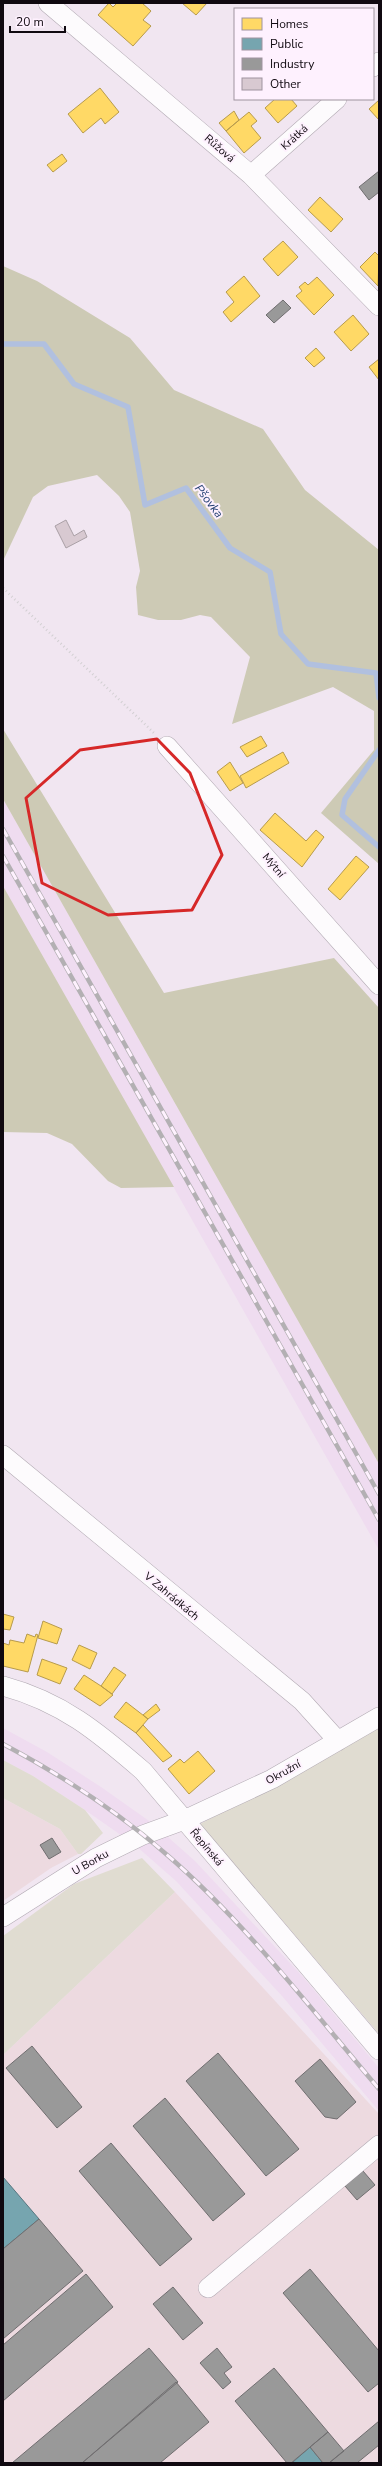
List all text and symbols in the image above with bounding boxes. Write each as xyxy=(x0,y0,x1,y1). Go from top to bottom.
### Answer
scale bar xyxy=(10,8,65,34)
legend xyxy=(234,8,374,100)
text: 20 m xyxy=(16,14,44,30)
text: Homes xyxy=(270,16,308,32)
text: Public xyxy=(270,36,304,52)
text: Industry xyxy=(270,56,315,72)
text: Other xyxy=(270,76,302,92)
street label: Krátká xyxy=(278,121,311,154)
street label: Růžová xyxy=(201,131,238,166)
water label: Pšovka xyxy=(191,481,227,521)
street label: Mýtní xyxy=(259,850,289,882)
street label: V Zahrádkách xyxy=(140,1568,202,1624)
street label: Okružní xyxy=(263,1756,305,1788)
street label: Řepínská xyxy=(186,1825,228,1869)
street label: U Borku xyxy=(69,1846,111,1879)

